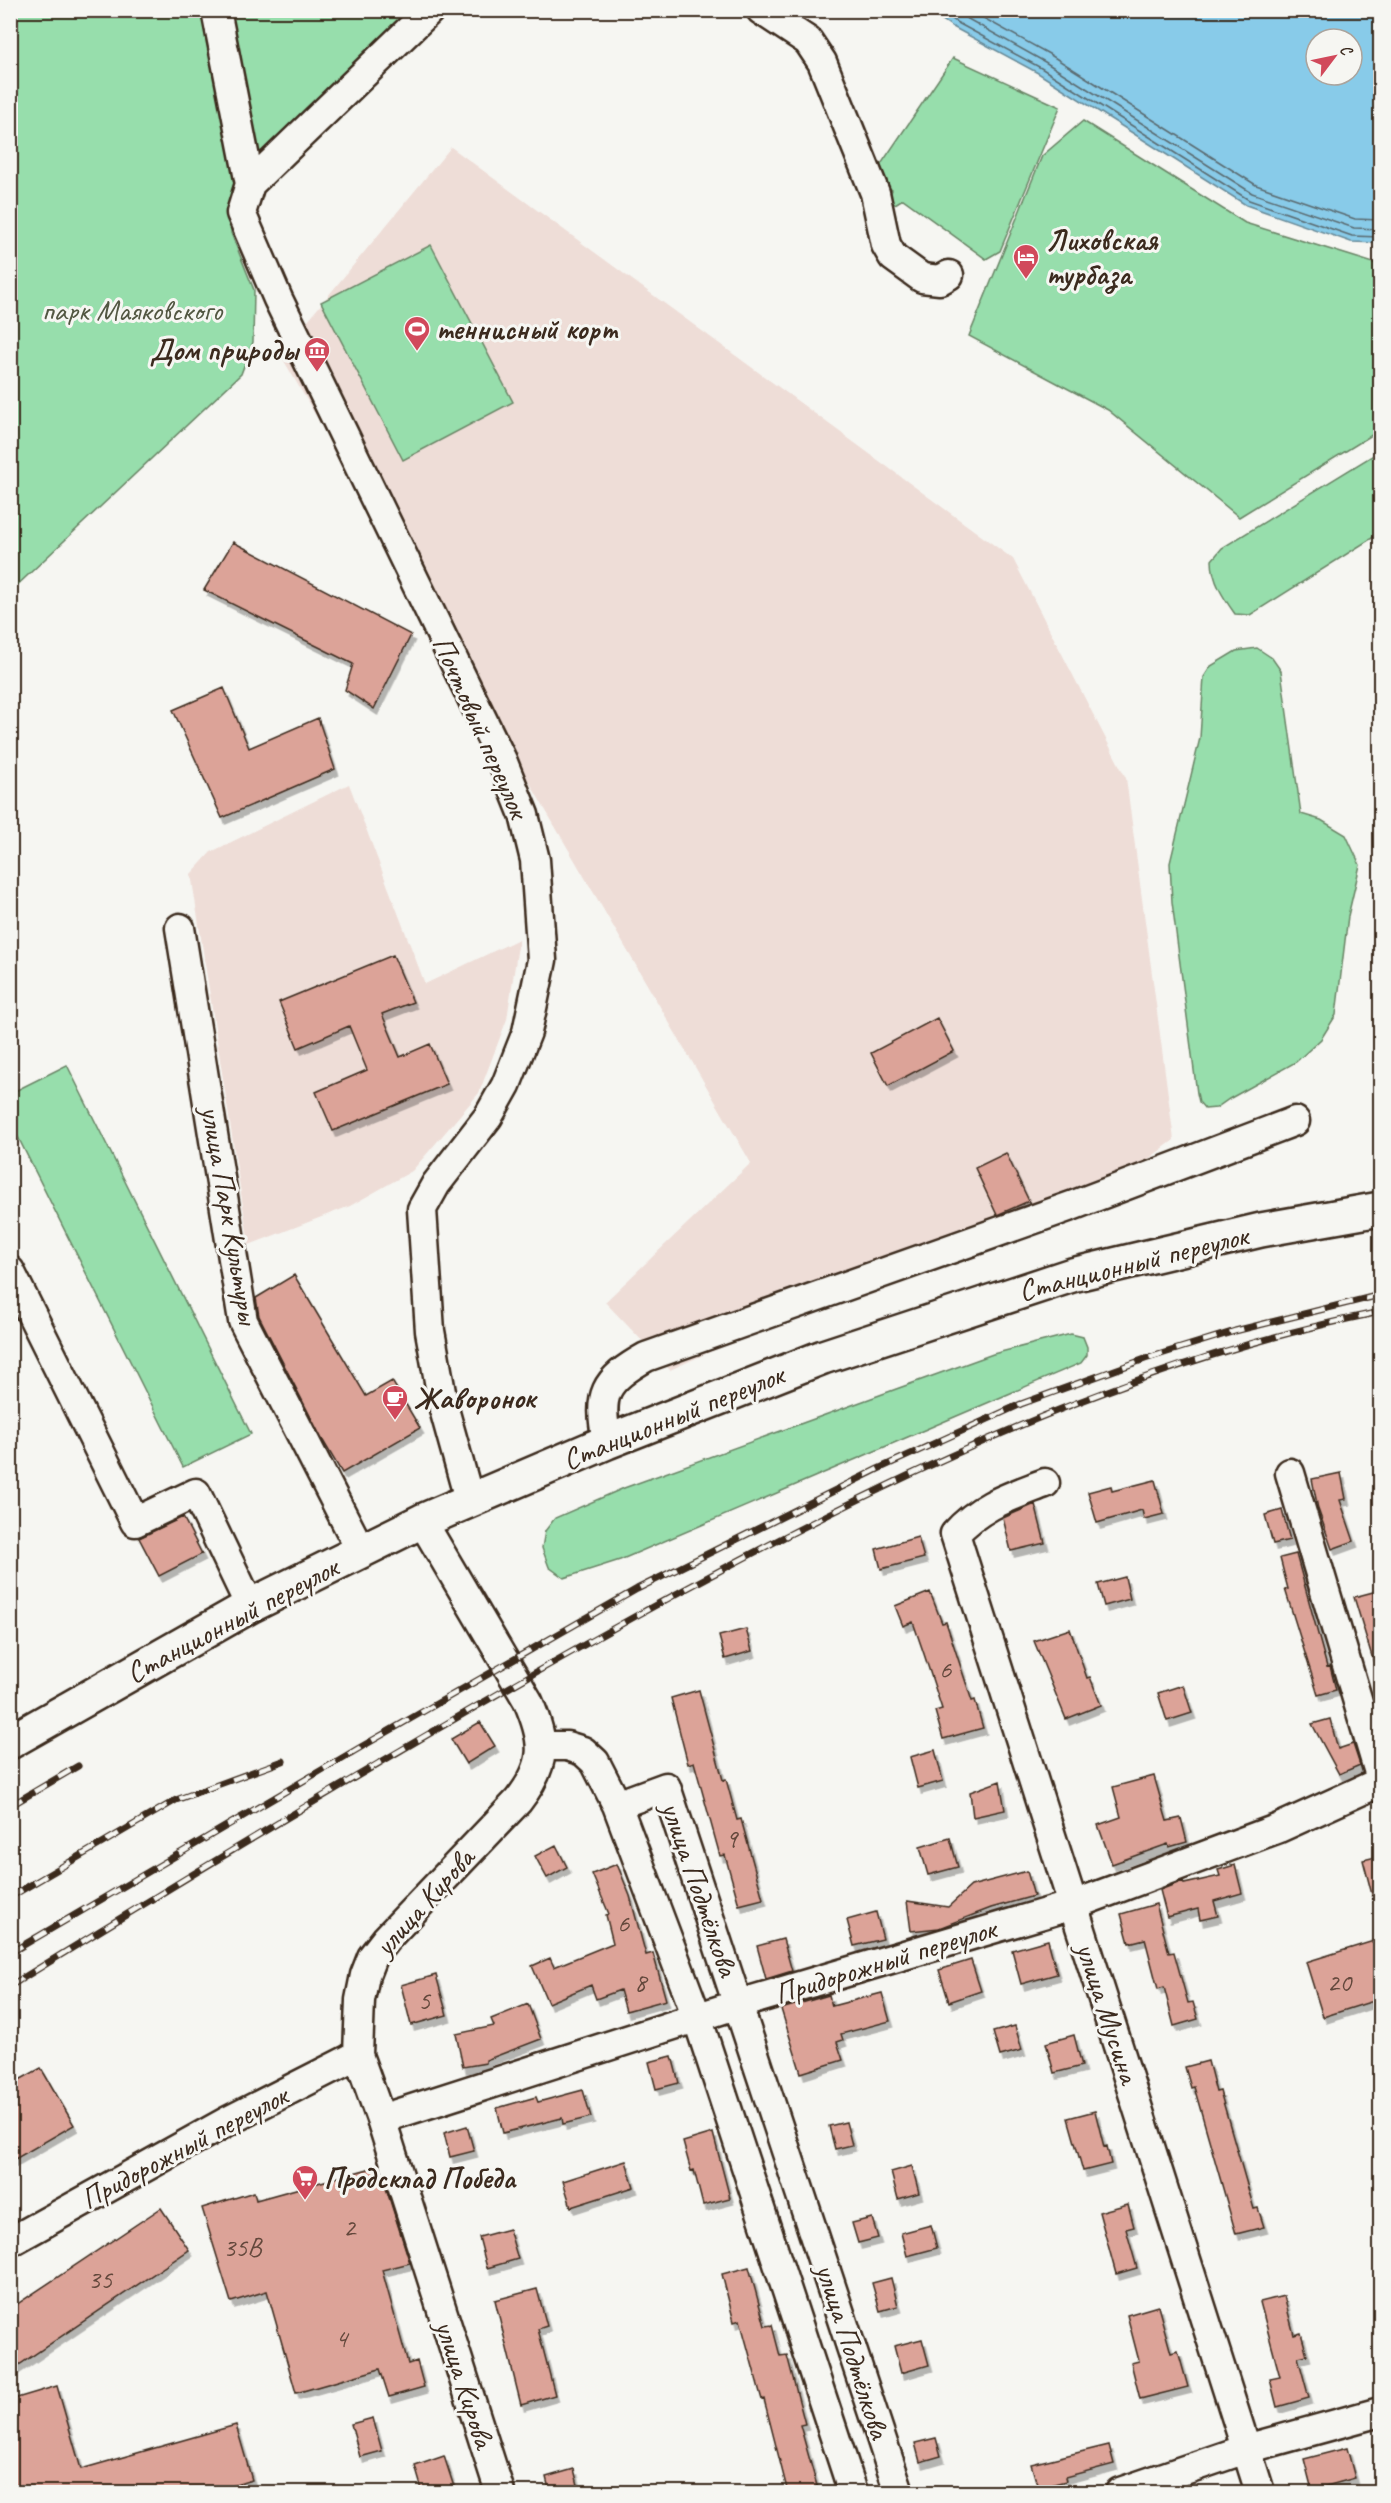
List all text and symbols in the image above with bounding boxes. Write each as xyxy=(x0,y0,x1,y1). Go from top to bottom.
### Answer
north arrow xyxy=(1304,27,1364,87)
text: С xyxy=(1335,41,1358,60)
place label: Лиховская турбаза xyxy=(1046,221,1159,294)
hotel icon: Лиховская турбаза xyxy=(1011,242,1041,280)
park label: парк Маяковского xyxy=(42,291,224,329)
place label: теннисный корт xyxy=(436,310,619,348)
sports icon: теннисный корт xyxy=(402,314,432,352)
place label: Дом природы xyxy=(150,331,300,369)
museum icon: Дом природы xyxy=(302,335,332,373)
street label: Почтовый переулок xyxy=(424,630,539,827)
street label: улица Парк Культуры xyxy=(192,1101,268,1329)
street label: Станционный переулок xyxy=(1014,1215,1254,1310)
street label: Станционный переулок xyxy=(557,1354,792,1479)
place label: Жаворонок xyxy=(414,1379,538,1417)
cafe icon: Жаворонок xyxy=(380,1383,410,1421)
street label: Станционный переулок xyxy=(119,1547,347,1692)
house number: 6 xyxy=(939,1652,952,1686)
street label: улица Подтёлкова xyxy=(652,1795,748,1983)
house number: 9 xyxy=(725,1821,739,1855)
street label: улица Кирова xyxy=(364,1838,484,1965)
house number: 6 xyxy=(617,1906,630,1940)
street label: Придорожный переулок xyxy=(770,1908,1003,2013)
street label: улица Мусина xyxy=(1067,1936,1149,2091)
house number: 8 xyxy=(634,1965,649,1999)
house number: 20 xyxy=(1327,1965,1353,1999)
house number: 5 xyxy=(418,1983,432,2017)
street label: Придорожный переулок xyxy=(74,2075,297,2218)
place label: Продсклад Победа xyxy=(324,2159,517,2197)
supermarket icon: Продсклад Победа xyxy=(290,2163,320,2201)
house number: 2 xyxy=(343,2210,357,2244)
house number: 35В xyxy=(223,2230,263,2264)
street label: улица Подтёлкова xyxy=(806,2257,900,2445)
house number: 35 xyxy=(88,2262,114,2296)
street label: улица Кирова xyxy=(426,2313,504,2455)
house number: 4 xyxy=(335,2321,350,2355)

